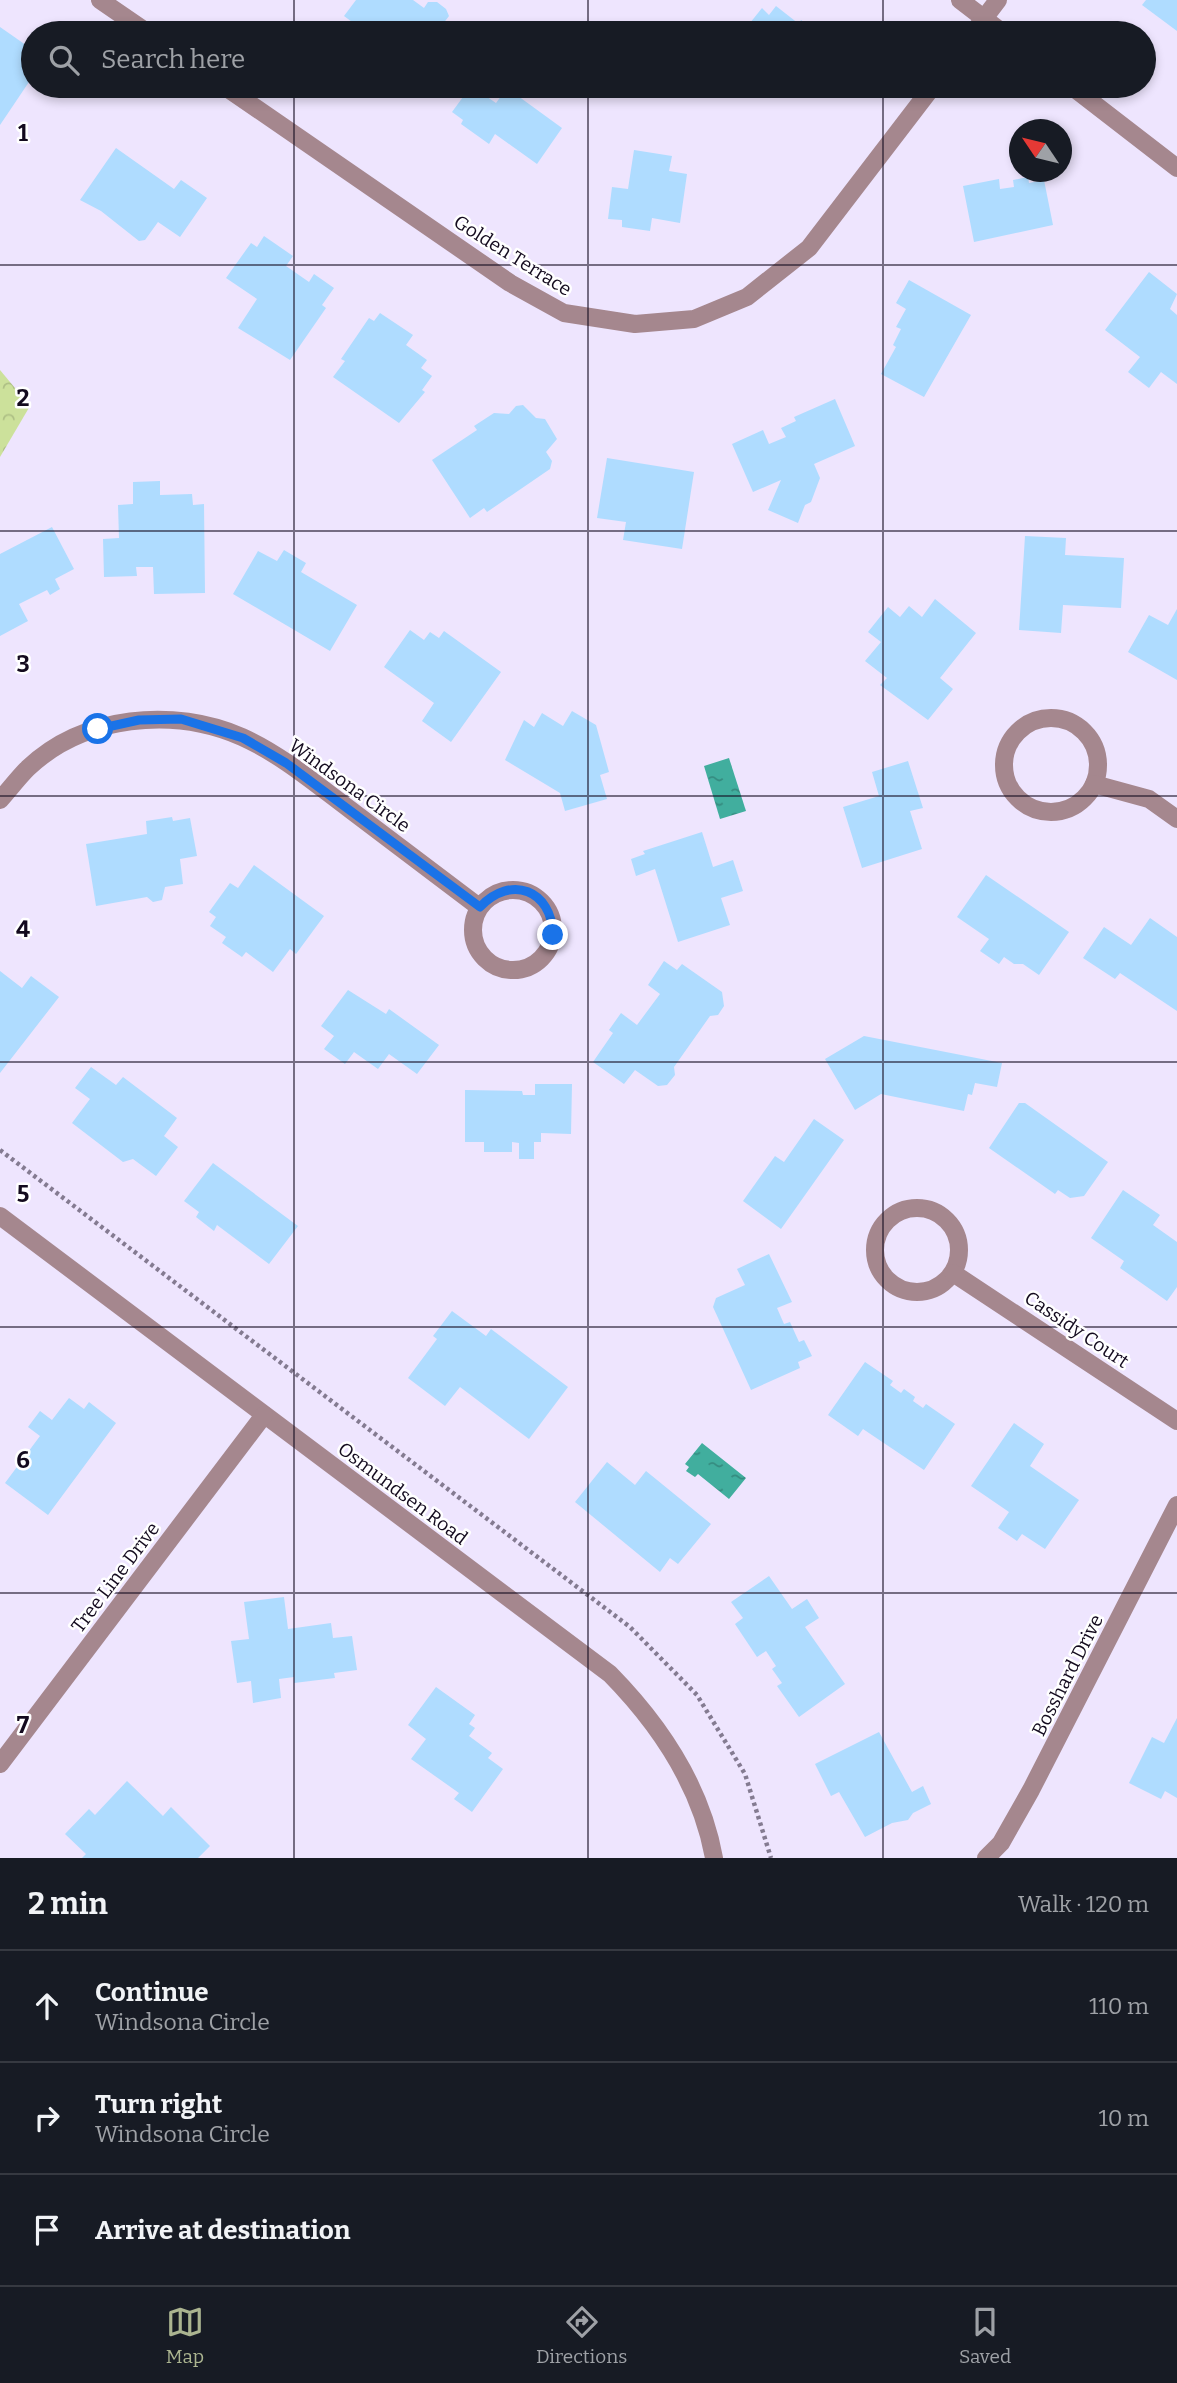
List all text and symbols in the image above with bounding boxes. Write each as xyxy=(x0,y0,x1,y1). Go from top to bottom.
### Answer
search box xyxy=(21,21,1156,98)
icon: search xyxy=(45,41,83,79)
text: Search here xyxy=(101,44,245,75)
text: 1 xyxy=(18,119,28,147)
north arrow xyxy=(1009,119,1072,182)
street label: Golden Terrace xyxy=(450,210,576,301)
text: 2 xyxy=(17,384,30,412)
text: 3 xyxy=(16,650,30,678)
route start xyxy=(82,713,113,744)
street label: Windsona Circle xyxy=(285,734,415,837)
text: 4 xyxy=(16,915,30,943)
route end xyxy=(537,919,568,950)
text: 5 xyxy=(17,1180,29,1208)
street label: Cassidy Court xyxy=(1020,1286,1133,1373)
street label: Osmundsen Road xyxy=(333,1437,472,1550)
text: 6 xyxy=(16,1446,30,1474)
street label: Tree Line Drive xyxy=(66,1518,164,1637)
street label: Bosshard Drive xyxy=(1027,1611,1108,1740)
text: 7 xyxy=(17,1711,30,1739)
text: 2 min xyxy=(28,1886,108,1922)
text: Walk · 120 m xyxy=(1018,1890,1149,1918)
text: Continue xyxy=(95,1977,209,2008)
icon: ahead xyxy=(28,1987,66,2025)
text: 110 m xyxy=(1089,1992,1149,2020)
text: Windsona Circle xyxy=(95,2008,270,2036)
text: Turn right xyxy=(95,2089,222,2120)
icon: right xyxy=(28,2099,66,2137)
text: 10 m xyxy=(1098,2104,1149,2132)
text: Windsona Circle xyxy=(95,2120,270,2148)
icon: arrive xyxy=(28,2211,66,2249)
text: Arrive at destination xyxy=(95,2215,350,2246)
tab: Map xyxy=(166,2303,204,2368)
tab: Directions xyxy=(536,2303,627,2368)
tab: Saved xyxy=(959,2303,1011,2368)

